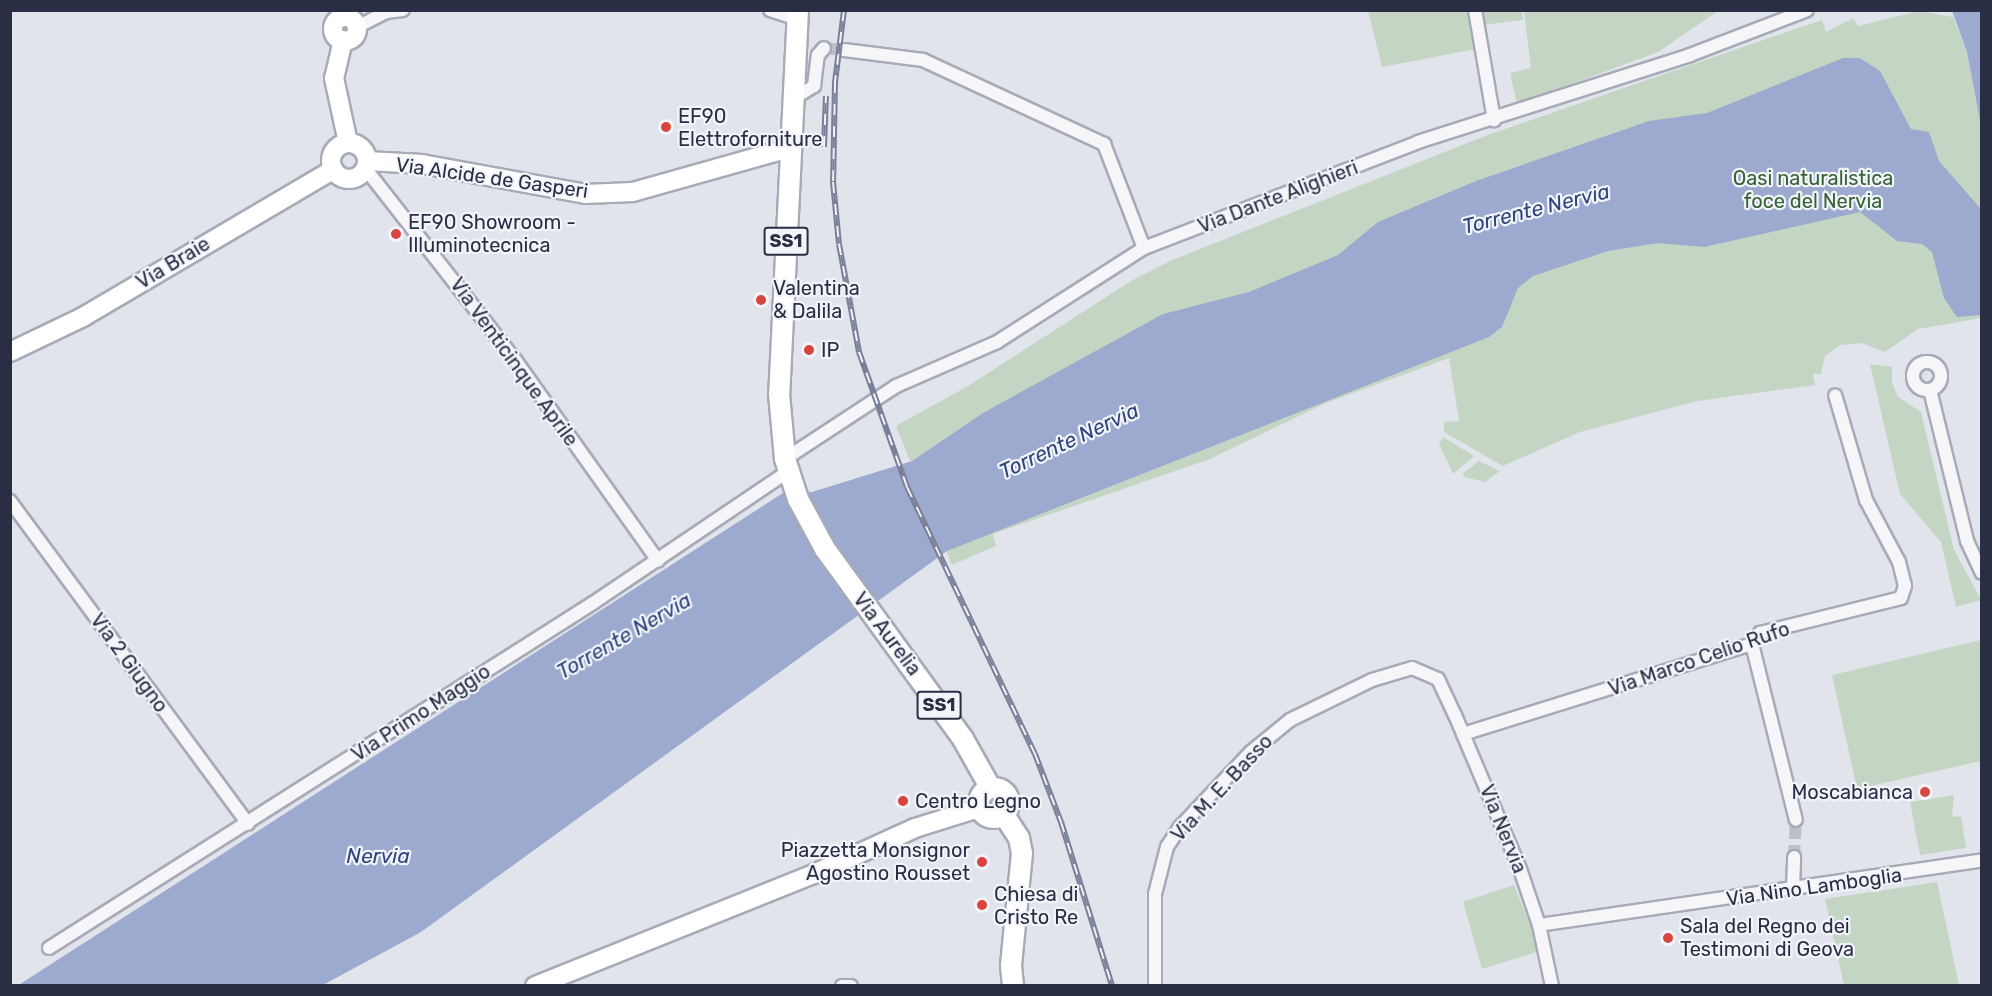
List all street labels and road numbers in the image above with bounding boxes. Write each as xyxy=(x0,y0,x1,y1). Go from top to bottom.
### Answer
street label: Via Alcide de Gasperi xyxy=(394,153,590,203)
street label: Via Dante Alighieri xyxy=(1194,155,1362,239)
road number: SS1 xyxy=(764,226,808,256)
street label: Via Braie xyxy=(132,232,214,294)
street label: Via Venticinque Aprile xyxy=(444,273,584,451)
street label: Via Aurelia xyxy=(848,587,926,681)
street label: Via 2 Giugno xyxy=(85,609,173,717)
street label: Via Marco Celio Rufo xyxy=(1605,617,1793,701)
street label: Via Primo Maggio xyxy=(347,659,495,767)
road number: SS1 xyxy=(916,690,962,720)
street label: Via M. E. Basso xyxy=(1166,729,1278,847)
street label: Via Nervia xyxy=(1474,781,1532,877)
street label: Via Nino Lamboglia xyxy=(1725,863,1903,911)

